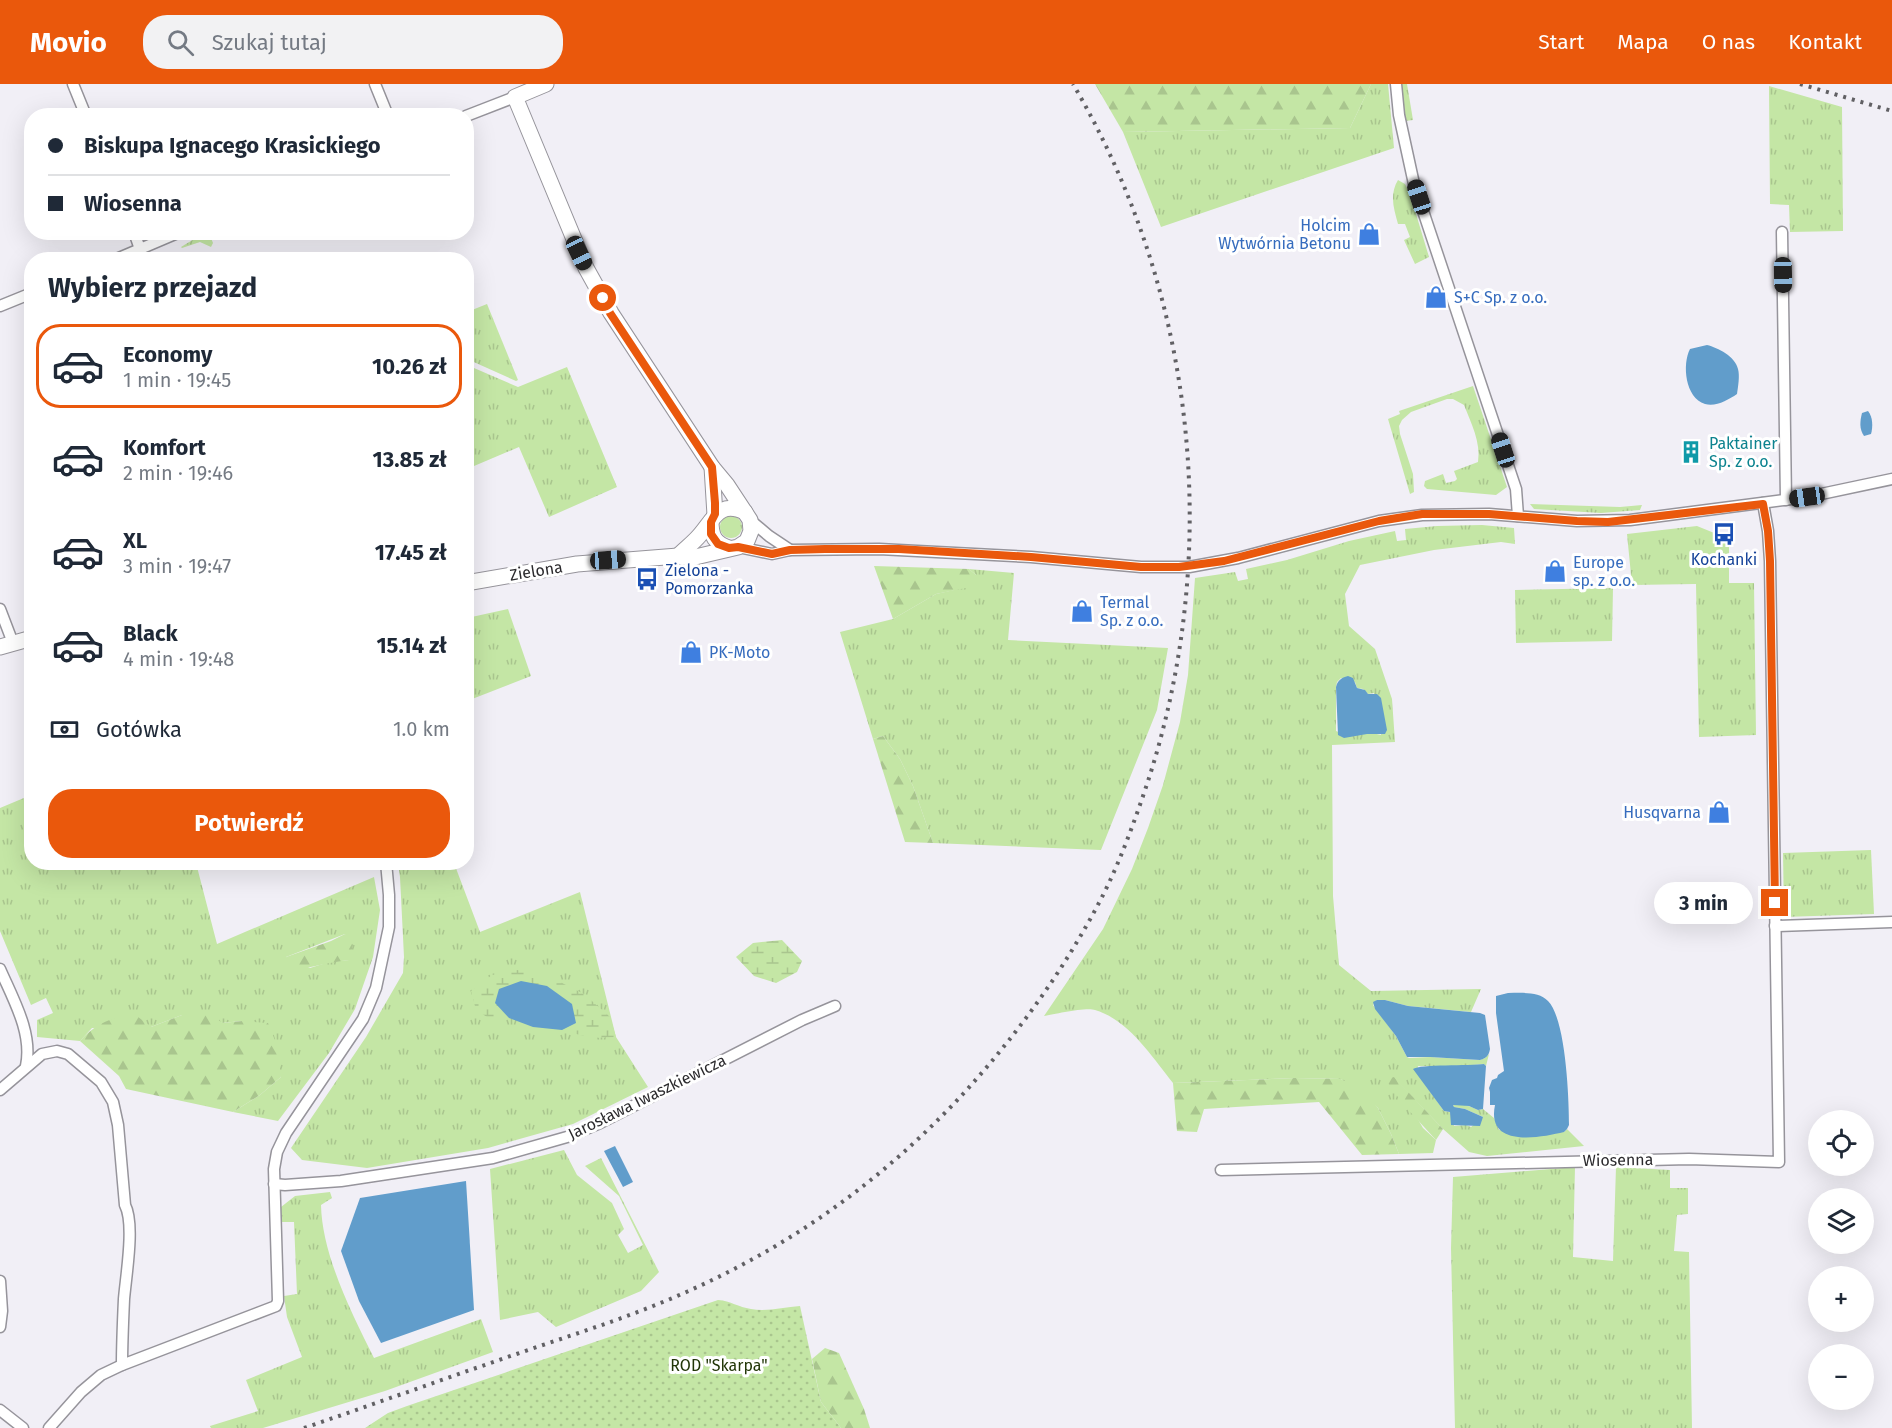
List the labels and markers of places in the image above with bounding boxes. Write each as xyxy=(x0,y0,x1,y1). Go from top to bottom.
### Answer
place label: Holcim Wytwórnia Betonu xyxy=(1218,216,1351,253)
shop icon: Holcim Wytwórnia Betonu xyxy=(1356,221,1382,247)
shop icon: S+C Sp. z o.o. xyxy=(1423,284,1449,310)
place label: S+C Sp. z o.o. xyxy=(1454,288,1547,307)
place label: Paktainer Sp. z o.o. xyxy=(1709,434,1778,471)
building icon: Paktainer Sp. z o.o. xyxy=(1678,439,1704,465)
bus stop icon: Kochanki xyxy=(1711,521,1737,547)
place label: Kochanki xyxy=(1691,550,1757,569)
place label: Europe sp. z o.o. xyxy=(1573,553,1635,590)
shop icon: Europe sp. z o.o. xyxy=(1542,558,1568,584)
place label: Zielona - Pomorzanka xyxy=(665,561,754,598)
bus stop icon: Zielona - Pomorzanka xyxy=(634,566,660,592)
place label: Termal Sp. z o.o. xyxy=(1100,593,1163,630)
shop icon: Termal Sp. z o.o. xyxy=(1069,598,1095,624)
shop icon: PK-Moto xyxy=(678,639,704,665)
place label: PK-Moto xyxy=(709,643,770,662)
shop icon: Husqvarna xyxy=(1706,799,1732,825)
place label: Husqvarna xyxy=(1623,803,1701,822)

